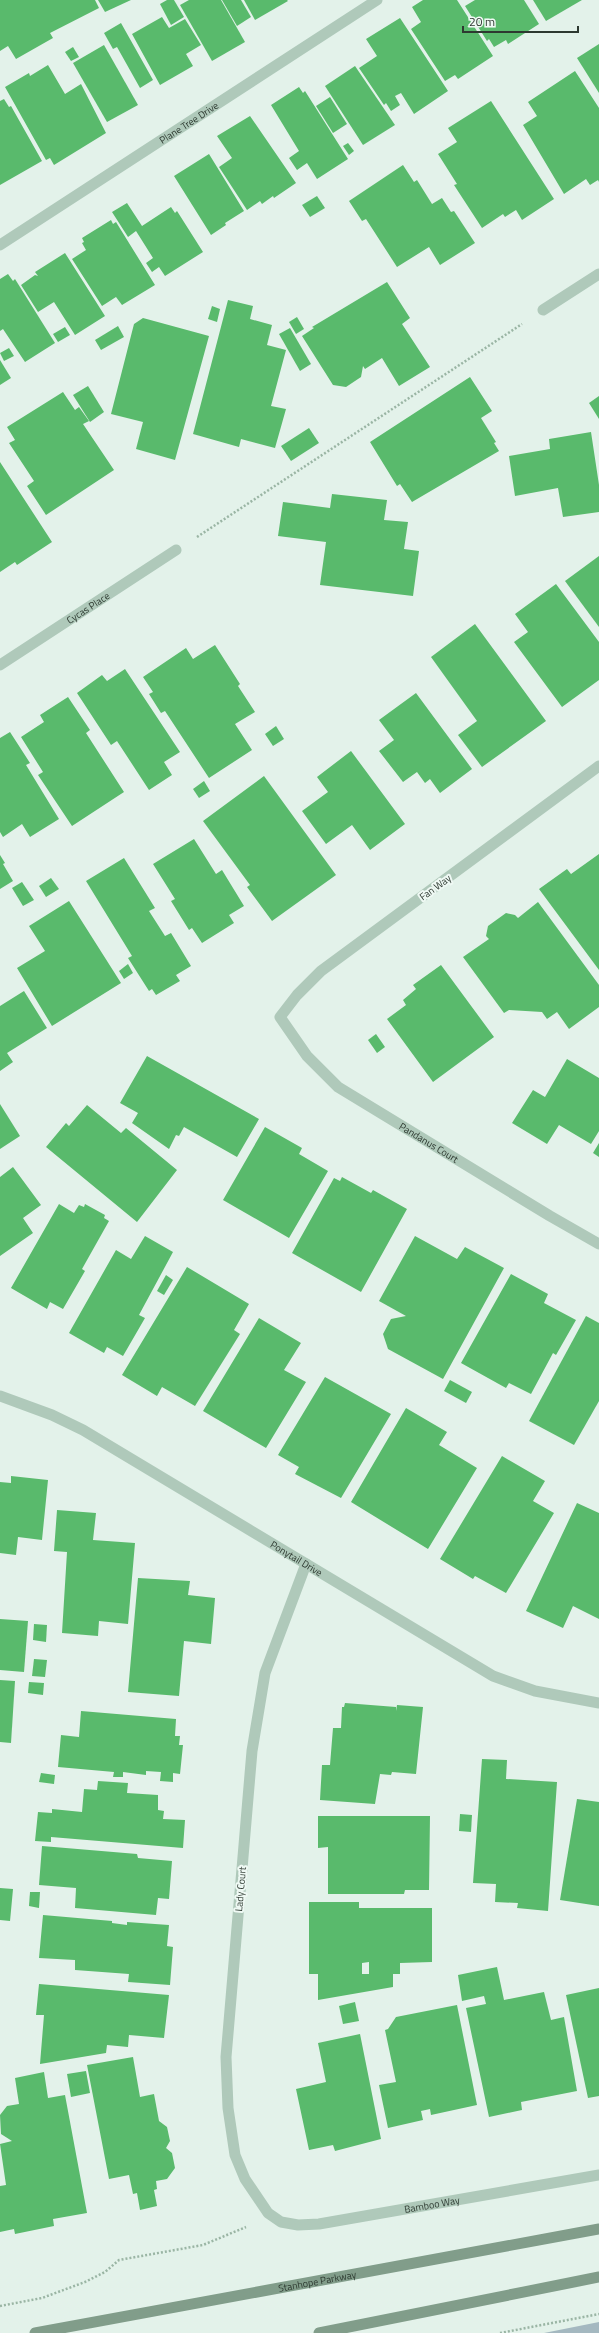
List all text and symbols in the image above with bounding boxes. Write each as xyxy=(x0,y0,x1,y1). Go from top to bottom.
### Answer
scale bar xyxy=(463,8,578,34)
text: 20 m xyxy=(469,12,495,31)
street label: Plane Tree Drive xyxy=(156,98,222,148)
street label: Cycas Place xyxy=(64,588,113,628)
street label: Fan Way xyxy=(416,871,454,904)
street label: Pandanus Court xyxy=(396,1119,462,1167)
street label: Ponytail Drive xyxy=(267,1537,325,1580)
street label: Lady Court xyxy=(231,1865,250,1912)
street label: Bamboo Way xyxy=(403,2192,461,2217)
street label: Stanhope Parkway xyxy=(277,2267,358,2296)

